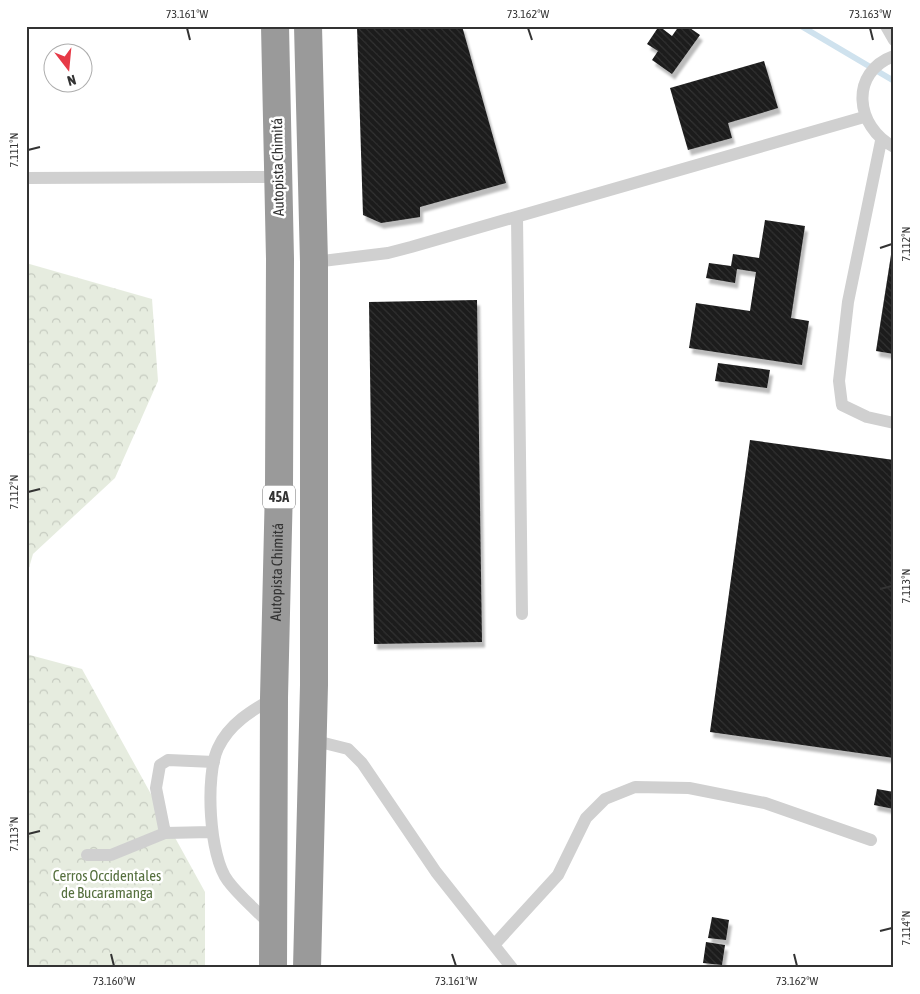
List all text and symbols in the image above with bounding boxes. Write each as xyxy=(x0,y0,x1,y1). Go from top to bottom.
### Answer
text: 73.161°W xyxy=(166,7,208,21)
text: 73.162°W xyxy=(507,7,549,21)
text: 73.163°W xyxy=(849,7,891,21)
north arrow xyxy=(42,42,92,92)
text: N xyxy=(65,72,78,89)
street label: Autopista Chimitá xyxy=(268,118,287,216)
text: 7.111°N xyxy=(7,132,21,168)
text: 7.112°N xyxy=(899,226,913,262)
text: 7.112°N xyxy=(7,474,21,510)
road number: 45A xyxy=(263,486,295,508)
street label: Autopista Chimitá xyxy=(267,523,286,621)
text: 7.113°N xyxy=(899,568,913,604)
text: 7.113°N xyxy=(7,816,21,852)
park label: Cerros Occidentales de Bucaramanga xyxy=(53,867,161,901)
text: 7.114°N xyxy=(899,910,913,946)
text: 73.160°W xyxy=(93,974,135,988)
text: 73.161°W xyxy=(435,974,477,988)
text: 73.162°W xyxy=(776,974,818,988)

